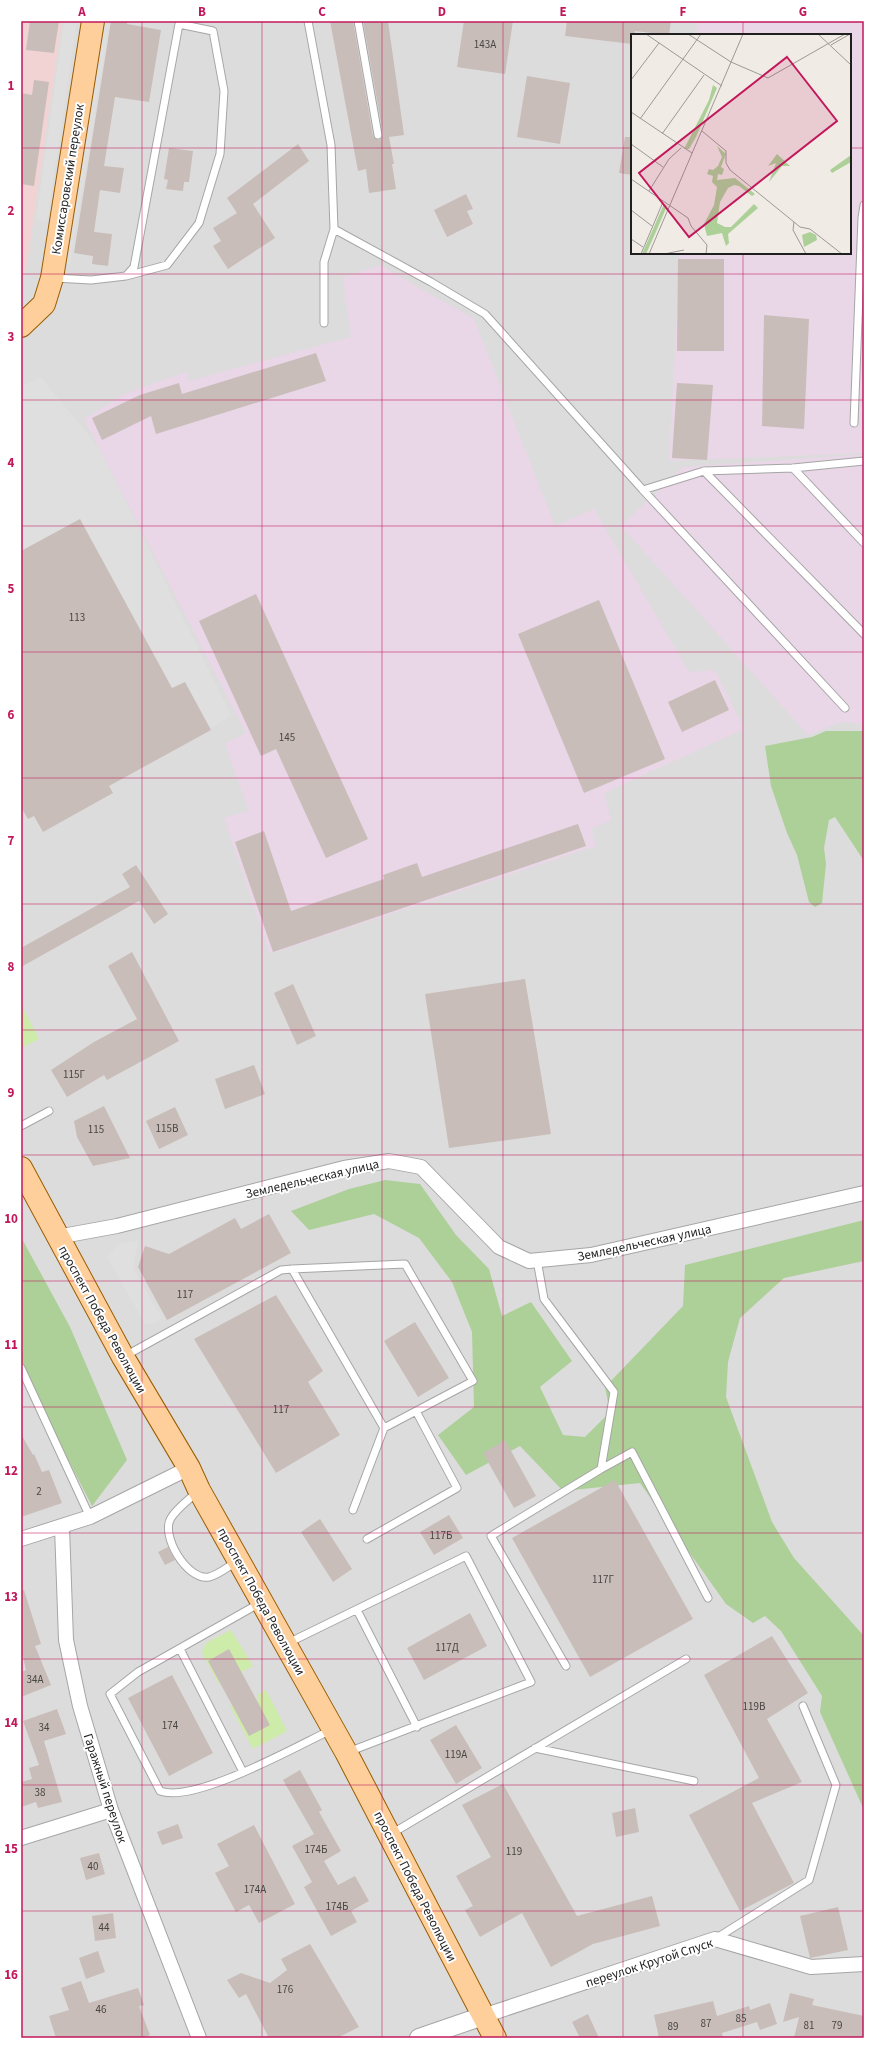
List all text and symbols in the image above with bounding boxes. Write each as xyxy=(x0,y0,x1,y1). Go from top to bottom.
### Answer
text: A xyxy=(77,3,86,21)
text: B xyxy=(198,3,206,21)
text: C xyxy=(318,3,326,21)
text: D xyxy=(438,3,446,21)
text: E xyxy=(559,3,567,21)
text: F xyxy=(680,3,687,21)
text: G xyxy=(799,3,807,21)
inset map xyxy=(631,34,851,254)
house number: 143А xyxy=(474,37,496,52)
text: 1 xyxy=(8,77,15,95)
street label: Комиссаровский переулок xyxy=(47,102,89,256)
text: 2 xyxy=(8,202,15,220)
text: 3 xyxy=(8,328,15,346)
text: 4 xyxy=(8,454,15,472)
text: 5 xyxy=(8,580,15,598)
house number: 113 xyxy=(69,610,85,625)
text: 6 xyxy=(8,706,15,724)
house number: 145 xyxy=(279,730,295,745)
text: 7 xyxy=(8,832,15,850)
text: 8 xyxy=(8,958,15,976)
house number: 115Г xyxy=(63,1067,85,1082)
text: 9 xyxy=(8,1084,15,1102)
house number: 115В xyxy=(156,1121,179,1136)
house number: 115 xyxy=(88,1122,104,1137)
street label: Земледельческая улица xyxy=(244,1155,381,1203)
text: 10 xyxy=(4,1210,18,1228)
street label: Земледельческая улица xyxy=(575,1220,713,1266)
street label: проспект Победа Революции xyxy=(54,1242,150,1397)
house number: 117 xyxy=(177,1287,193,1302)
text: 11 xyxy=(4,1336,18,1354)
house number: 117 xyxy=(273,1402,289,1417)
text: 12 xyxy=(4,1462,18,1480)
house number: 2 xyxy=(36,1484,42,1499)
street label: проспект Победа Революции xyxy=(213,1524,309,1679)
house number: 117Б xyxy=(430,1528,452,1543)
house number: 117Г xyxy=(592,1572,614,1587)
text: 13 xyxy=(4,1588,18,1606)
house number: 117Д xyxy=(435,1640,459,1655)
house number: 34А xyxy=(27,1672,43,1687)
house number: 119В xyxy=(743,1699,766,1714)
text: 14 xyxy=(4,1714,18,1732)
house number: 174 xyxy=(162,1718,179,1733)
house number: 34 xyxy=(39,1720,50,1735)
street label: Гаражный переулок xyxy=(79,1731,131,1846)
house number: 119А xyxy=(445,1747,467,1762)
house number: 38 xyxy=(35,1785,46,1800)
street label: проспект Победа Революции xyxy=(369,1808,461,1965)
text: 15 xyxy=(4,1840,18,1858)
house number: 174Б xyxy=(305,1842,327,1857)
house number: 119 xyxy=(506,1844,522,1859)
house number: 40 xyxy=(88,1859,98,1874)
house number: 174А xyxy=(244,1882,266,1897)
house number: 174Б xyxy=(326,1899,348,1914)
house number: 44 xyxy=(99,1920,110,1935)
street label: переулок Крутой Спуск xyxy=(583,1934,716,1992)
text: 16 xyxy=(4,1966,18,1984)
house number: 176 xyxy=(277,1982,294,1997)
house number: 46 xyxy=(96,2002,107,2017)
house number: 85 xyxy=(736,2011,746,2026)
house number: 87 xyxy=(701,2016,711,2031)
house number: 81 xyxy=(804,2018,814,2033)
house number: 79 xyxy=(832,2018,842,2033)
house number: 89 xyxy=(668,2019,678,2034)

